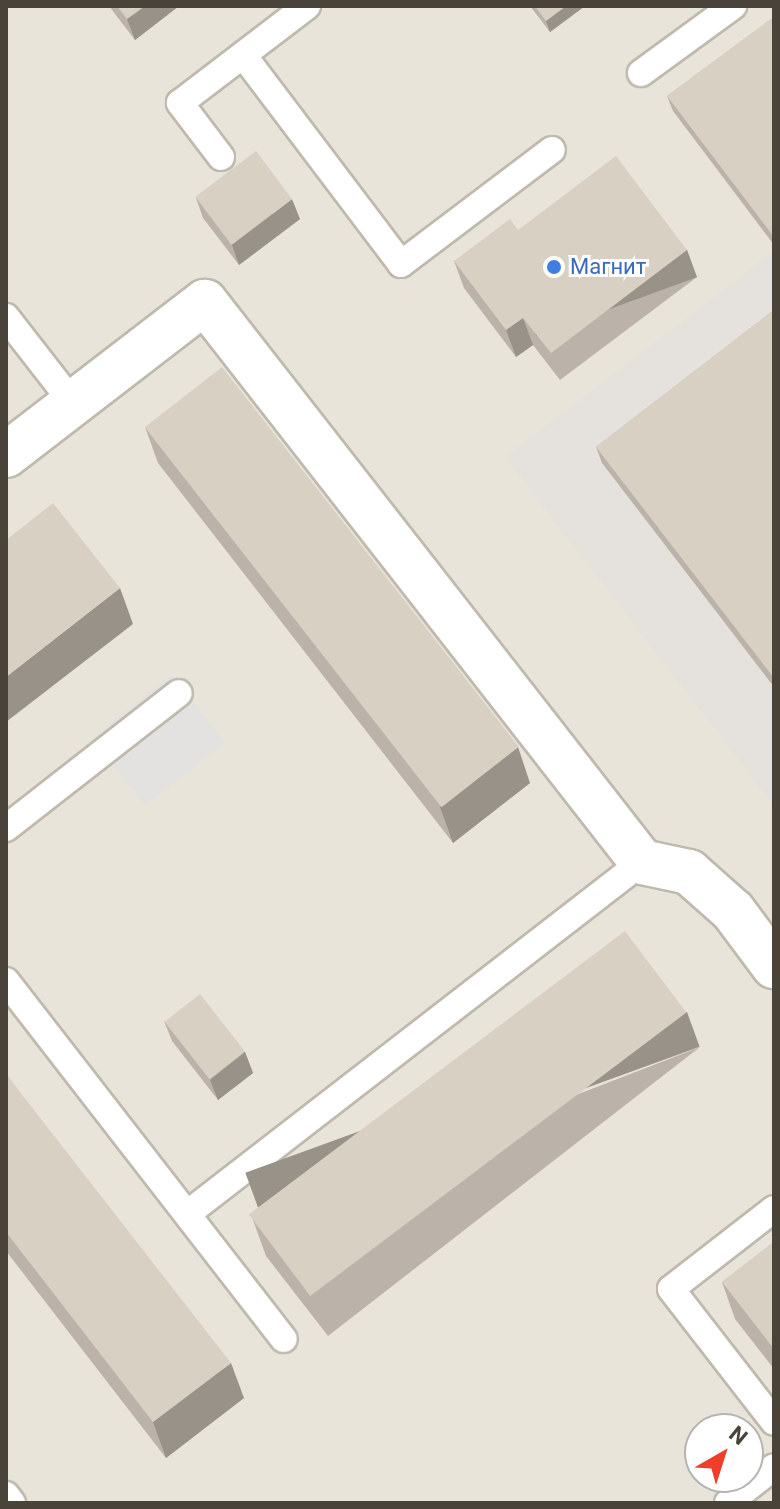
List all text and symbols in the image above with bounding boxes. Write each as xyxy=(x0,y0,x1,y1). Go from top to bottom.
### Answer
place label: Магнит xyxy=(570,254,646,280)
marker: Магнит xyxy=(545,258,563,276)
north arrow xyxy=(684,1413,764,1493)
text: N xyxy=(724,1421,752,1450)

